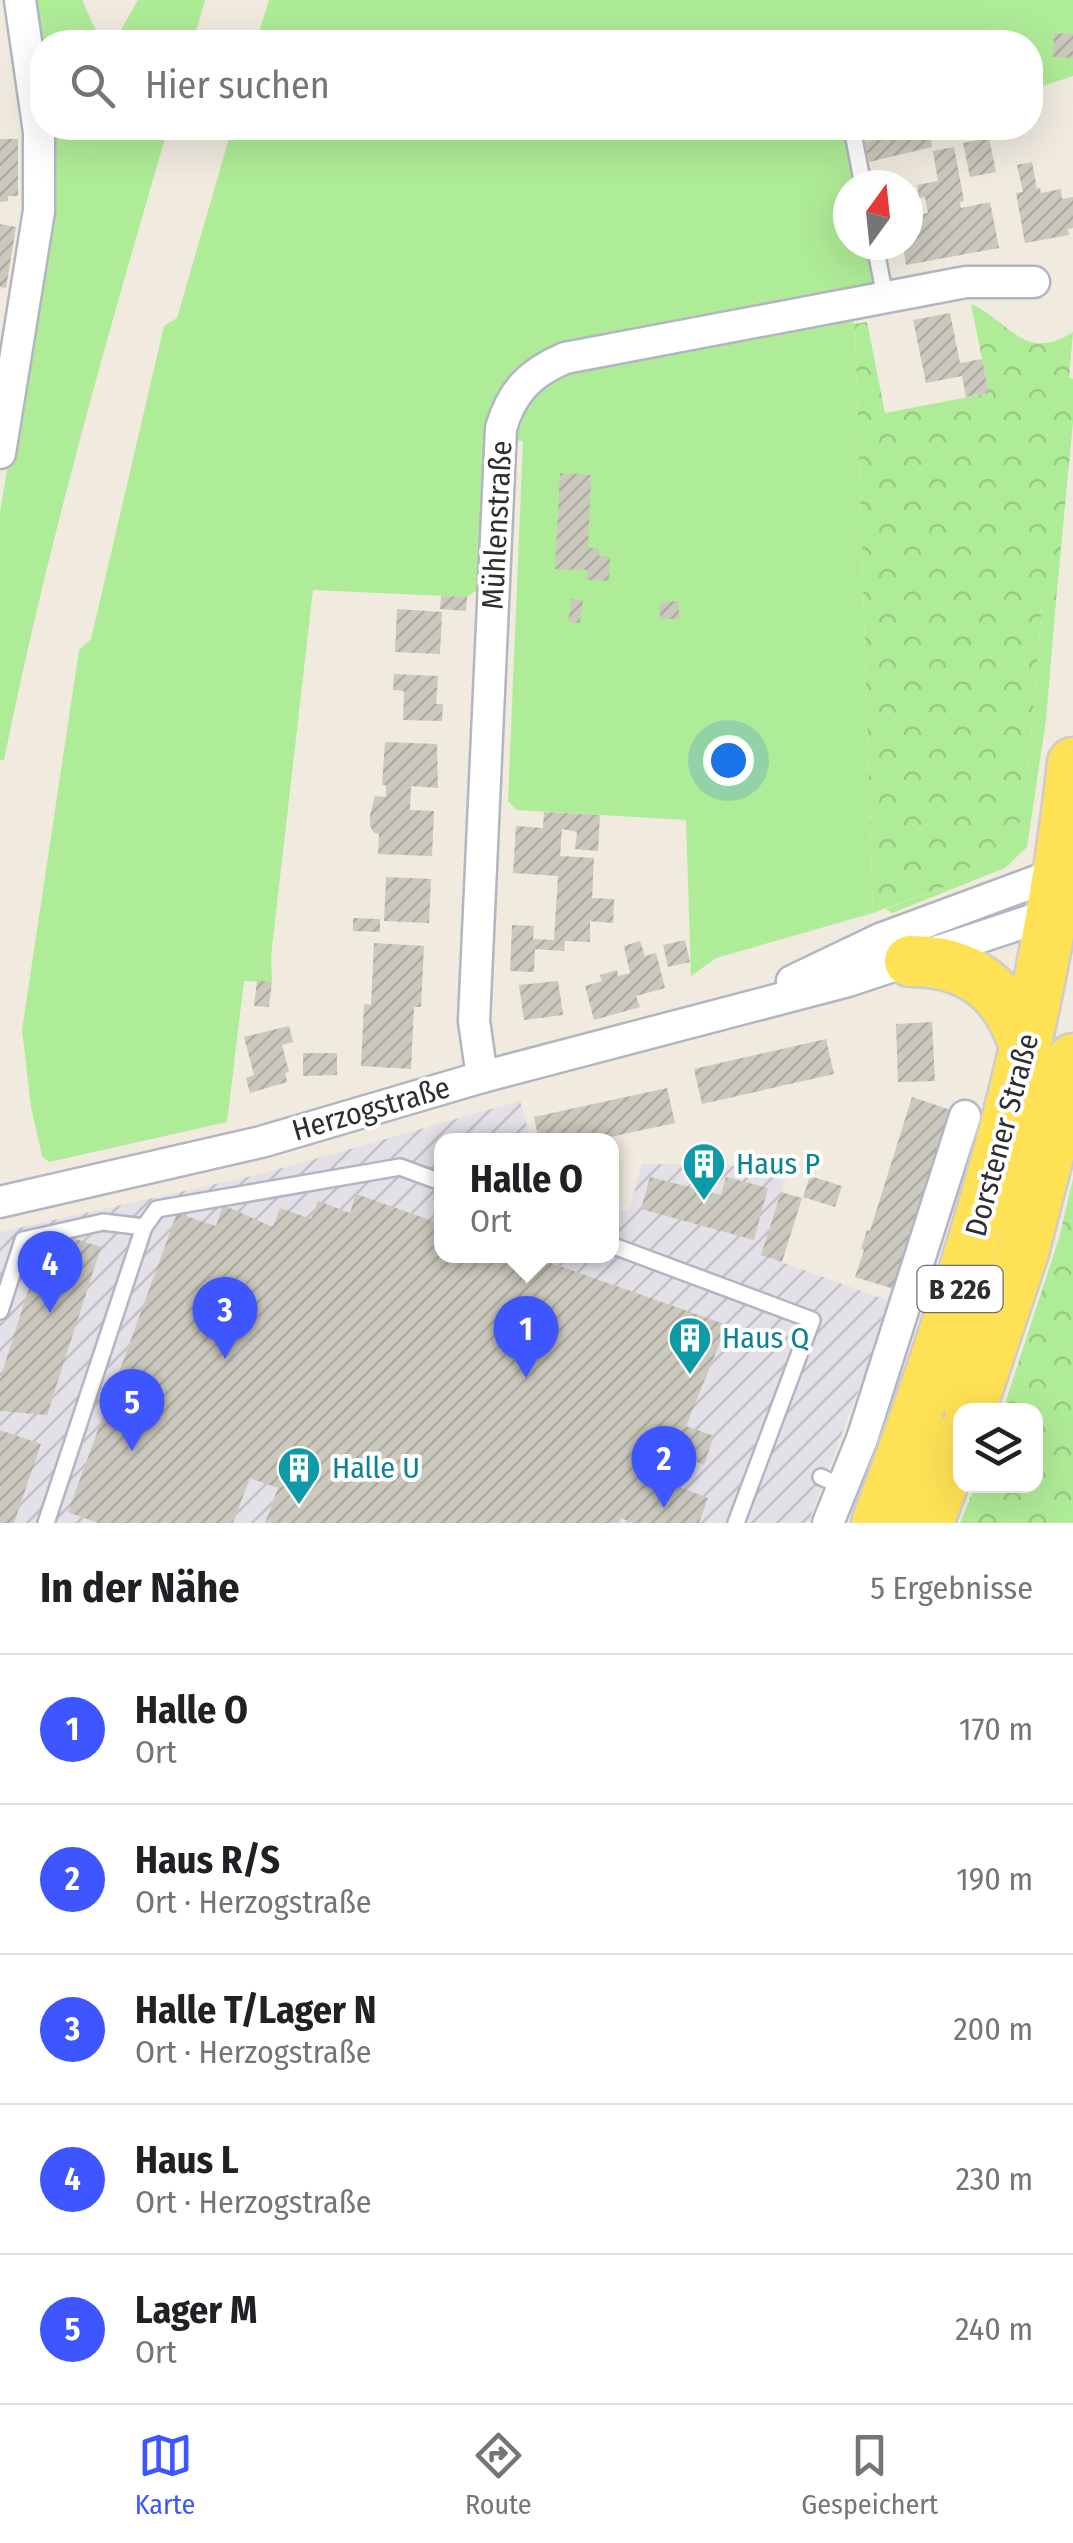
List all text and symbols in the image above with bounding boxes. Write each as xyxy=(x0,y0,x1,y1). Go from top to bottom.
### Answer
search box xyxy=(30,30,1043,140)
icon: search xyxy=(65,58,120,113)
text: Hier suchen xyxy=(145,62,330,108)
north arrow xyxy=(833,170,923,260)
street label: Mühlenstraße xyxy=(475,440,519,610)
your location xyxy=(703,735,754,786)
street label: Dorstener Straße xyxy=(958,1030,1046,1240)
street label: Herzogstraße xyxy=(288,1069,454,1149)
popup xyxy=(434,1133,619,1263)
building icon: Haus P xyxy=(681,1141,727,1202)
place label: Haus P xyxy=(736,1146,820,1182)
text: Halle O xyxy=(470,1156,583,1202)
text: Ort xyxy=(470,1202,512,1240)
pin: 4 xyxy=(18,1230,82,1313)
road number: B 226 xyxy=(918,1266,1002,1312)
pin: 3 xyxy=(192,1276,258,1359)
pin: 1 xyxy=(494,1296,558,1378)
building icon: Haus Q xyxy=(667,1315,713,1376)
place label: Haus Q xyxy=(722,1320,809,1356)
pin: 5 xyxy=(100,1368,164,1451)
map controls xyxy=(953,1403,1043,1493)
button: layers xyxy=(953,1403,1043,1493)
pin: 2 xyxy=(632,1426,696,1508)
building icon: Halle U xyxy=(276,1445,322,1506)
place label: Halle U xyxy=(332,1450,420,1486)
text: In der Nähe xyxy=(40,1563,240,1613)
text: 5 Ergebnisse xyxy=(870,1569,1033,1607)
text: Halle O xyxy=(135,1687,248,1733)
text: 1 xyxy=(66,1710,79,1748)
text: 170 m xyxy=(959,1710,1033,1748)
text: Ort xyxy=(135,1733,177,1771)
text: Haus R/S xyxy=(135,1837,280,1883)
text: 2 xyxy=(65,1860,80,1898)
text: 190 m xyxy=(956,1860,1033,1898)
text: Ort · Herzogstraße xyxy=(135,1883,372,1921)
text: Halle T/Lager N xyxy=(135,1987,377,2033)
text: 3 xyxy=(65,2010,80,2048)
text: 200 m xyxy=(953,2010,1033,2048)
text: Ort · Herzogstraße xyxy=(135,2033,372,2071)
text: Haus L xyxy=(135,2137,239,2183)
text: 4 xyxy=(64,2160,81,2198)
text: 230 m xyxy=(956,2160,1033,2198)
text: Ort · Herzogstraße xyxy=(135,2183,372,2221)
text: Lager M xyxy=(135,2287,257,2333)
text: 5 xyxy=(65,2310,80,2348)
text: 240 m xyxy=(955,2310,1033,2348)
text: Ort xyxy=(135,2333,177,2371)
tab: Karte xyxy=(135,2428,195,2521)
tab: Route xyxy=(465,2428,532,2521)
tab: Gespeichert xyxy=(801,2428,938,2521)

